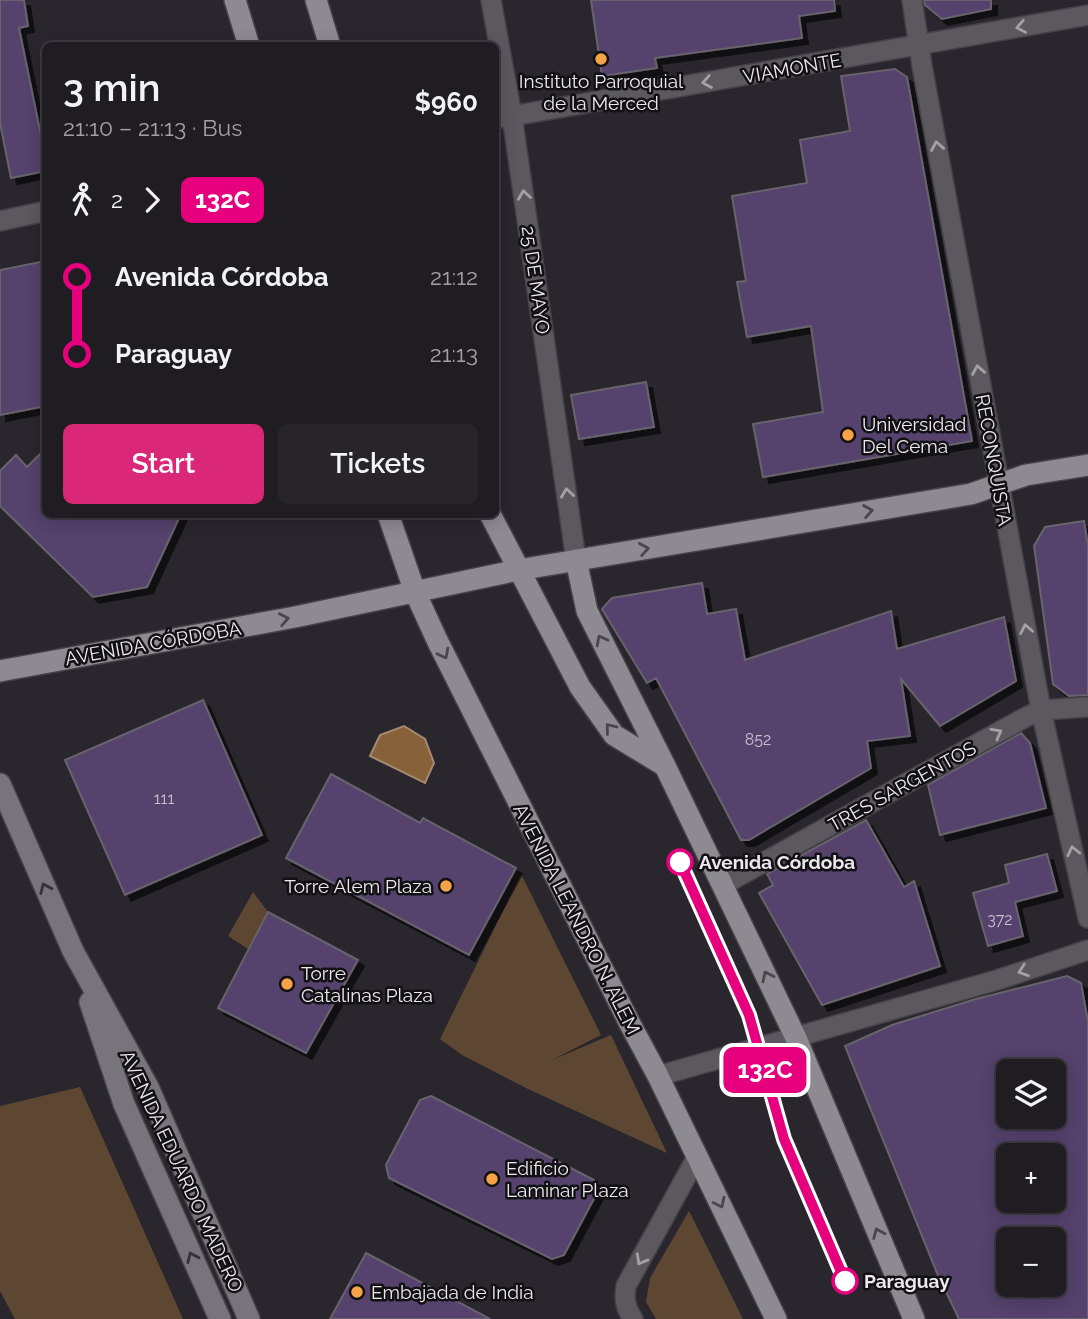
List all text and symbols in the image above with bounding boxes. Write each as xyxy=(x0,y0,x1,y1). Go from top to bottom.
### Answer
one-way arrow xyxy=(1015,19,1027,34)
street label: VIAMONTE xyxy=(741,49,843,87)
marker: Instituto Parroquial de la Merced xyxy=(593,51,609,67)
text: 3 min xyxy=(63,65,160,110)
place label: Instituto Parroquial de la Merced xyxy=(519,70,684,114)
one-way arrow xyxy=(701,74,713,89)
text: $960 xyxy=(414,87,478,117)
text: 21:10 – 21:13 · Bus xyxy=(63,114,242,141)
one-way arrow xyxy=(930,140,945,152)
icon: walk xyxy=(63,181,101,219)
icon: forward xyxy=(133,181,171,219)
text: 132C xyxy=(195,185,250,214)
text: 2 xyxy=(111,186,123,213)
one-way arrow xyxy=(517,189,532,201)
street label: 25 DE MAYO xyxy=(518,225,554,335)
text: Avenida Córdoba xyxy=(115,262,329,292)
text: 21:12 xyxy=(430,263,478,290)
text: Paraguay xyxy=(115,339,232,369)
text: 21:13 xyxy=(430,340,478,367)
one-way arrow xyxy=(971,364,986,376)
street label: RECONQUISTA xyxy=(972,392,1016,528)
place label: Universidad Del Cema xyxy=(862,413,966,457)
button: Start xyxy=(63,424,264,504)
button: Tickets xyxy=(278,424,478,504)
marker: Universidad Del Cema xyxy=(840,427,856,443)
one-way arrow xyxy=(559,487,574,499)
one-way arrow xyxy=(862,504,874,519)
one-way arrow xyxy=(638,542,649,557)
one-way arrow xyxy=(278,612,290,627)
street label: AVENIDA CÓRDOBA xyxy=(63,617,243,669)
one-way arrow xyxy=(1019,623,1034,635)
one-way arrow xyxy=(596,634,610,647)
one-way arrow xyxy=(435,647,449,659)
one-way arrow xyxy=(605,723,618,735)
one-way arrow xyxy=(989,728,1002,741)
house number: 852 xyxy=(745,730,771,749)
street label: TRES SARGENTOS xyxy=(824,736,980,836)
house number: 111 xyxy=(154,789,174,808)
street label: AVENIDA LEANDRO N. ALEM xyxy=(509,800,645,1038)
one-way arrow xyxy=(1067,845,1081,857)
marker: Avenida Córdoba xyxy=(667,849,693,875)
place label: Avenida Córdoba xyxy=(699,851,855,873)
place label: Torre Alem Plaza xyxy=(284,875,432,897)
marker: Torre Alem Plaza xyxy=(438,878,454,894)
one-way arrow xyxy=(39,883,53,895)
house number: 372 xyxy=(987,910,1013,929)
place label: Torre Catalinas Plaza xyxy=(301,962,433,1006)
one-way arrow xyxy=(1018,963,1030,977)
one-way arrow xyxy=(761,971,775,983)
marker: Torre Catalinas Plaza xyxy=(279,976,295,992)
street label: AVENIDA EDUARDO MADERO xyxy=(116,1047,248,1295)
line badge: 132C xyxy=(716,1047,814,1093)
text: 132C xyxy=(737,1055,793,1084)
map controls xyxy=(996,1059,1066,1297)
button: layers xyxy=(996,1059,1066,1129)
button: + xyxy=(996,1143,1066,1213)
place label: Edificio Laminar Plaza xyxy=(506,1157,629,1201)
marker: Edificio Laminar Plaza xyxy=(484,1171,500,1187)
one-way arrow xyxy=(711,1196,725,1208)
button: − xyxy=(996,1227,1066,1297)
one-way arrow xyxy=(872,1228,886,1241)
one-way arrow xyxy=(186,1251,200,1264)
one-way arrow xyxy=(636,1253,649,1265)
marker: Paraguay xyxy=(832,1268,858,1294)
place label: Paraguay xyxy=(864,1270,950,1292)
place label: Embajada de India xyxy=(371,1281,534,1303)
marker: Embajada de India xyxy=(349,1284,365,1300)

